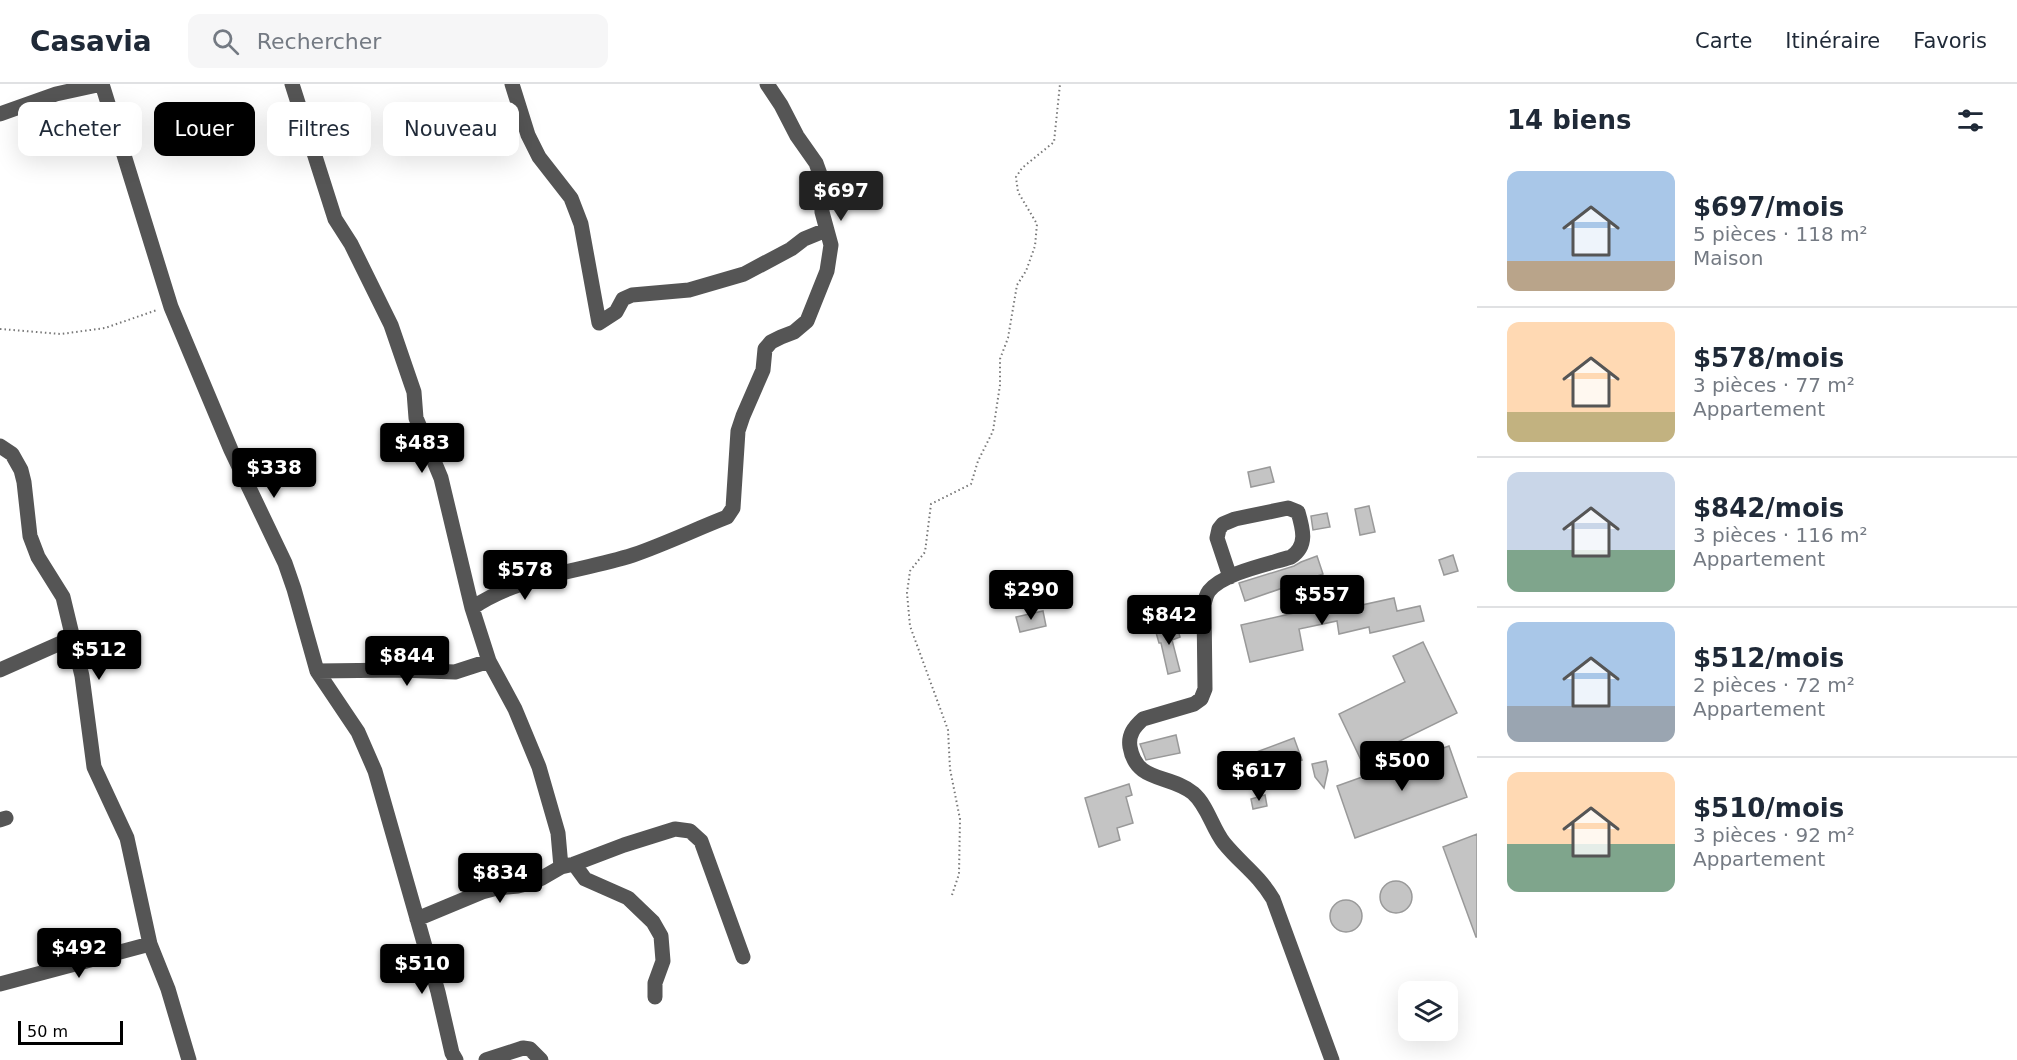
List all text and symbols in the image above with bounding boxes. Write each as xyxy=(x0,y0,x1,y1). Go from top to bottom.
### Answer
search box xyxy=(188,14,608,68)
text: Casavia xyxy=(30,25,152,58)
icon: search xyxy=(209,25,242,58)
text: Rechercher xyxy=(257,29,381,54)
text: Carte xyxy=(1695,29,1752,53)
text: Itinéraire xyxy=(1785,29,1880,53)
text: Favoris xyxy=(1913,29,1987,53)
chip: Acheter xyxy=(18,102,142,156)
chip: Louer xyxy=(154,102,255,156)
chip: Filtres xyxy=(267,102,371,156)
chip: Nouveau xyxy=(383,102,519,156)
icon: filters xyxy=(1954,104,1987,137)
text: 14 biens xyxy=(1507,105,1631,135)
pin: $697 xyxy=(805,171,877,222)
text: $697 xyxy=(813,178,869,202)
text: $697/mois xyxy=(1693,192,1844,222)
icon: home xyxy=(1555,195,1627,267)
text: 5 pièces · 118 m² xyxy=(1693,222,1867,246)
text: Maison xyxy=(1693,246,1763,270)
text: $578/mois xyxy=(1693,343,1844,373)
icon: home xyxy=(1555,346,1627,418)
text: 3 pièces · 77 m² xyxy=(1693,373,1855,397)
text: Appartement xyxy=(1693,397,1825,421)
pin: $483 xyxy=(386,423,458,474)
text: $483 xyxy=(394,430,450,454)
pin: $338 xyxy=(238,448,310,499)
text: $338 xyxy=(246,455,302,479)
text: $842/mois xyxy=(1693,493,1844,523)
icon: home xyxy=(1555,496,1627,568)
text: 3 pièces · 116 m² xyxy=(1693,523,1867,547)
text: Appartement xyxy=(1693,547,1825,571)
pin: $578 xyxy=(489,550,561,601)
text: $578 xyxy=(497,557,553,581)
pin: $290 xyxy=(995,570,1067,621)
pin: $557 xyxy=(1286,575,1358,626)
text: $290 xyxy=(1003,577,1059,601)
text: $557 xyxy=(1294,582,1350,606)
pin: $842 xyxy=(1133,595,1205,646)
text: $842 xyxy=(1141,602,1197,626)
pin: $512 xyxy=(63,630,135,681)
pin: $844 xyxy=(371,636,443,687)
text: $512 xyxy=(71,637,127,661)
text: $844 xyxy=(379,643,435,667)
text: $512/mois xyxy=(1693,643,1844,673)
icon: home xyxy=(1555,646,1627,718)
text: 2 pièces · 72 m² xyxy=(1693,673,1855,697)
text: Appartement xyxy=(1693,697,1825,721)
pin: $500 xyxy=(1366,741,1438,792)
text: $500 xyxy=(1374,748,1430,772)
pin: $617 xyxy=(1223,751,1295,802)
text: $617 xyxy=(1231,758,1287,782)
text: $510/mois xyxy=(1693,793,1844,823)
icon: home xyxy=(1555,796,1627,868)
text: 3 pièces · 92 m² xyxy=(1693,823,1855,847)
text: Appartement xyxy=(1693,847,1825,871)
pin: $834 xyxy=(464,853,536,904)
text: $834 xyxy=(472,860,528,884)
pin: $492 xyxy=(43,928,115,979)
text: $492 xyxy=(51,935,107,959)
pin: $510 xyxy=(386,944,458,995)
text: $510 xyxy=(394,951,450,975)
map controls xyxy=(1398,981,1458,1041)
button: layers xyxy=(1398,981,1458,1041)
scale bar xyxy=(18,1018,123,1046)
text: 50 m xyxy=(27,1022,68,1041)

